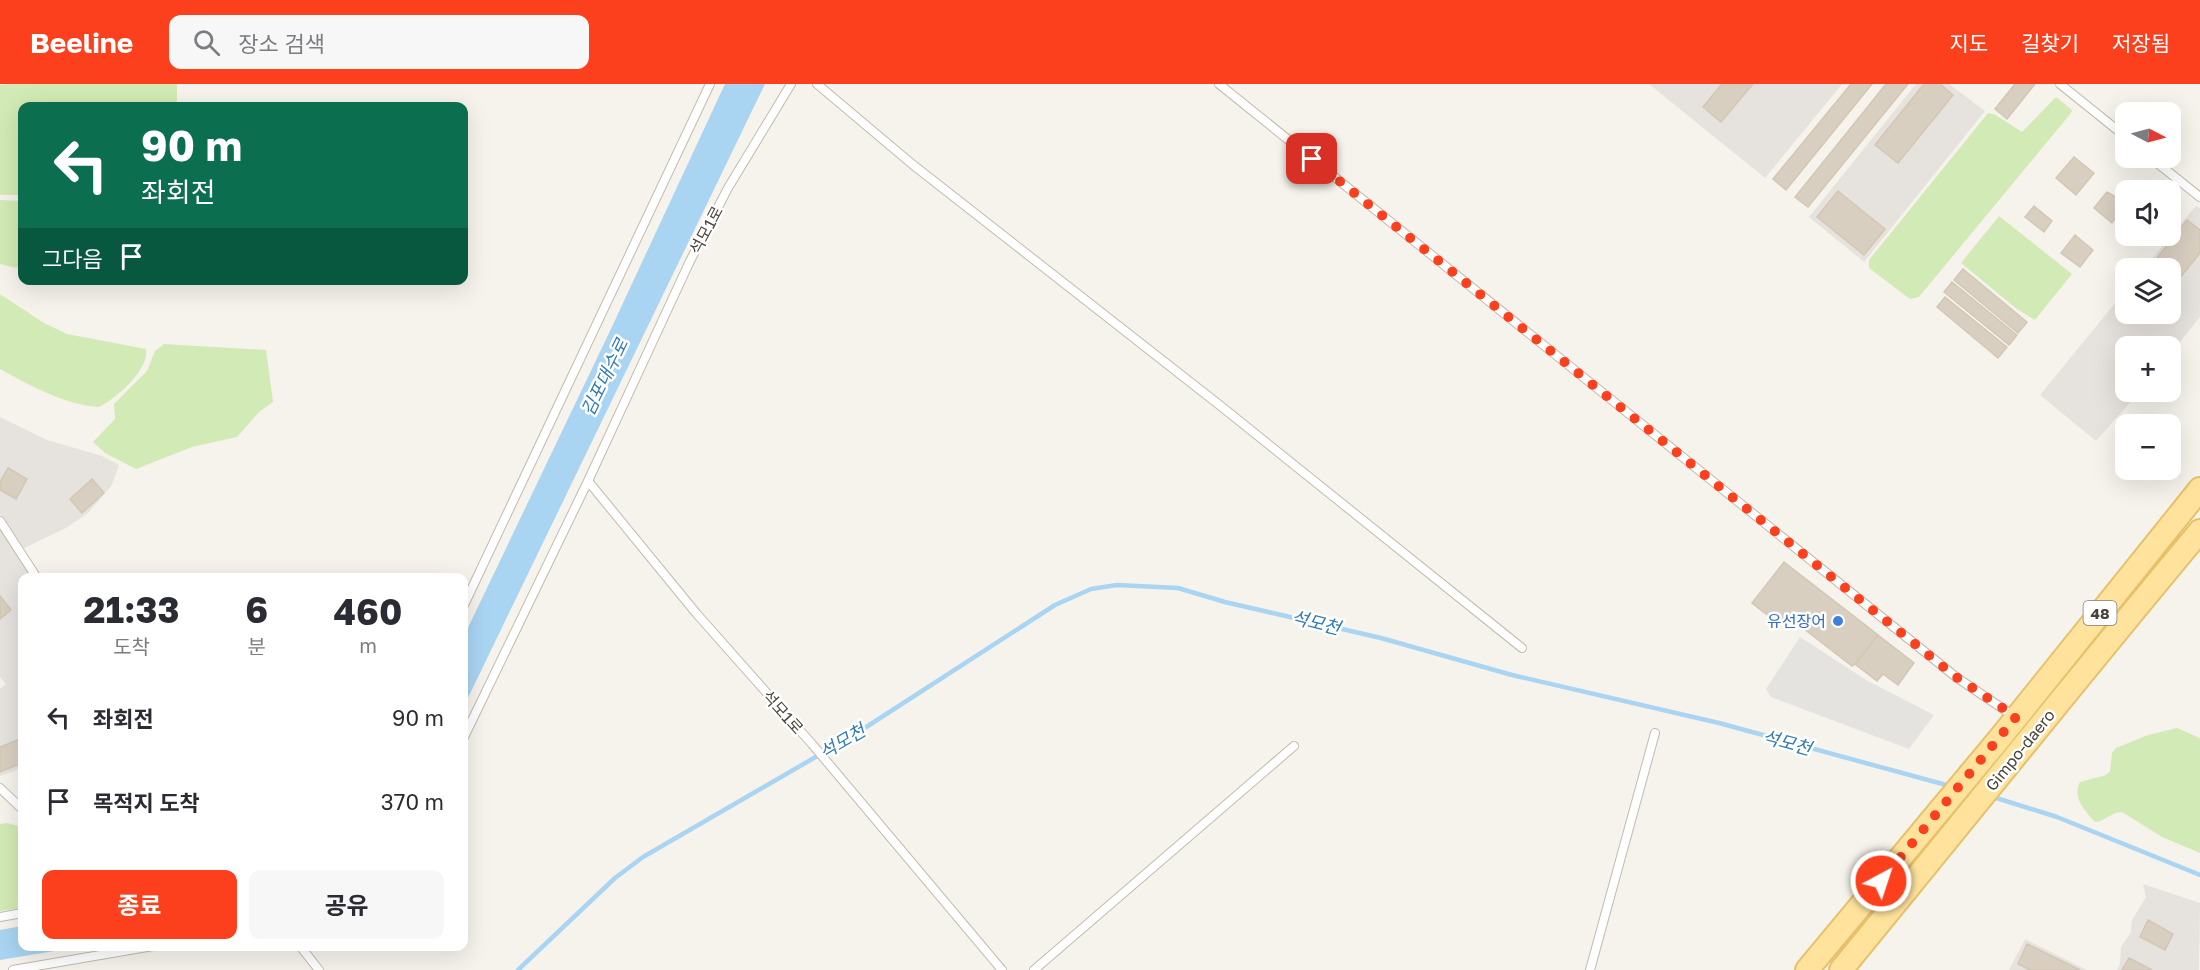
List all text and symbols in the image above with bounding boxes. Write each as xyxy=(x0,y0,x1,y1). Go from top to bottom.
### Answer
search box xyxy=(169,15,589,69)
text: Beeline xyxy=(30,26,133,59)
icon: search xyxy=(190,26,223,59)
text: 장소 검색 xyxy=(238,30,325,57)
text: 지도 xyxy=(1949,30,1988,56)
text: 길찾기 xyxy=(2021,30,2079,56)
text: 저장됨 xyxy=(2112,30,2170,56)
north arrow xyxy=(2115,102,2181,168)
map controls xyxy=(2115,102,2181,480)
text: 90 m xyxy=(141,120,242,170)
icon: left xyxy=(42,126,120,204)
pin xyxy=(1286,133,1337,184)
icon: arrive xyxy=(1295,142,1328,175)
text: 좌회전 xyxy=(141,176,216,208)
button: sound xyxy=(2115,180,2181,246)
street label: 석모1로 xyxy=(685,202,727,258)
icon: arrive xyxy=(115,240,148,273)
text: 그다음 xyxy=(42,245,103,272)
button: layers xyxy=(2115,258,2181,324)
water label: 김포대수로 xyxy=(576,334,633,419)
button: + xyxy=(2115,336,2181,402)
button: − xyxy=(2115,414,2181,480)
text: 21:33 xyxy=(84,588,180,631)
text: 6 xyxy=(245,588,268,631)
text: 460 xyxy=(334,590,402,633)
road number: 48 xyxy=(2084,601,2116,625)
water label: 석모천 xyxy=(1289,605,1345,639)
place label: 유선장어 xyxy=(1767,611,1826,631)
marker: 유선장어 xyxy=(1831,614,1845,628)
text: m xyxy=(359,633,377,657)
text: 도착 xyxy=(113,634,150,658)
text: 분 xyxy=(247,634,266,658)
street label: 석모1로 xyxy=(758,686,808,738)
icon: left xyxy=(42,701,75,734)
text: 90 m xyxy=(392,704,444,731)
text: 좌회전 xyxy=(93,705,154,732)
street label: Gimpo-daero xyxy=(1981,705,2059,795)
water label: 석모천 xyxy=(815,718,871,763)
water label: 석모천 xyxy=(1760,725,1816,760)
icon: arrive xyxy=(42,785,75,818)
text: 370 m xyxy=(381,788,444,815)
text: 목적지 도착 xyxy=(93,789,200,816)
position arrow xyxy=(1849,849,1913,913)
button: 종료 xyxy=(42,870,237,939)
button: 공유 xyxy=(249,870,444,939)

